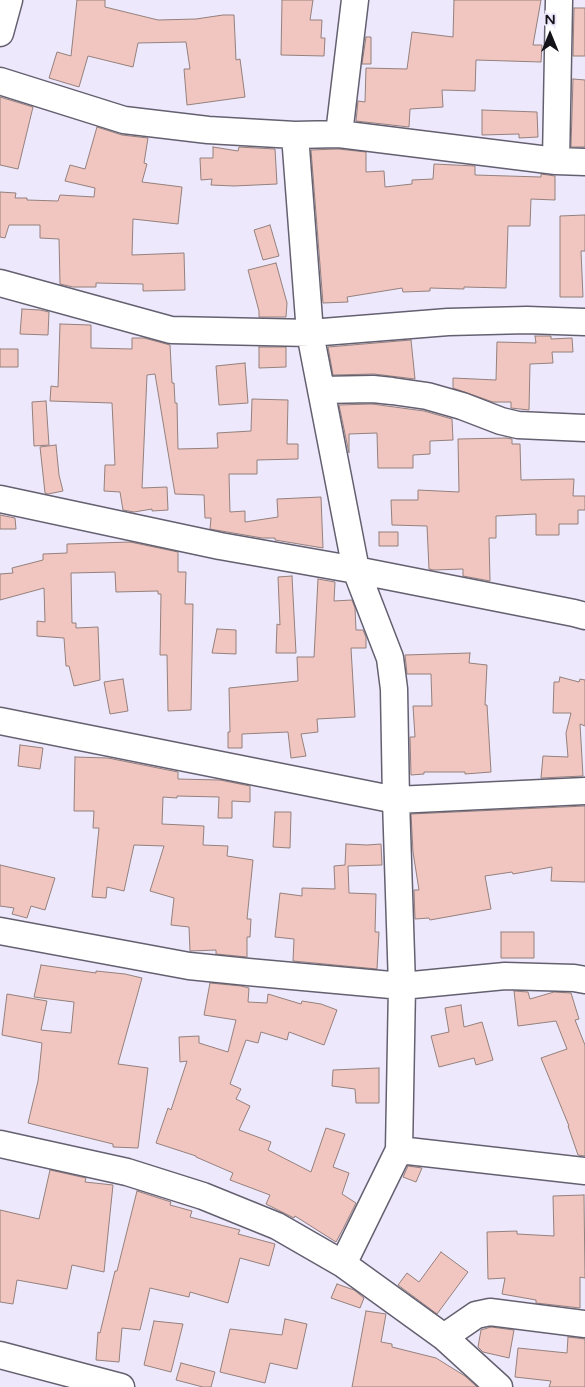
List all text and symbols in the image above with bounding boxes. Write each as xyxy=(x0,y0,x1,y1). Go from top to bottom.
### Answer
north arrow xyxy=(525,10,575,60)
text: N xyxy=(544,11,556,28)

